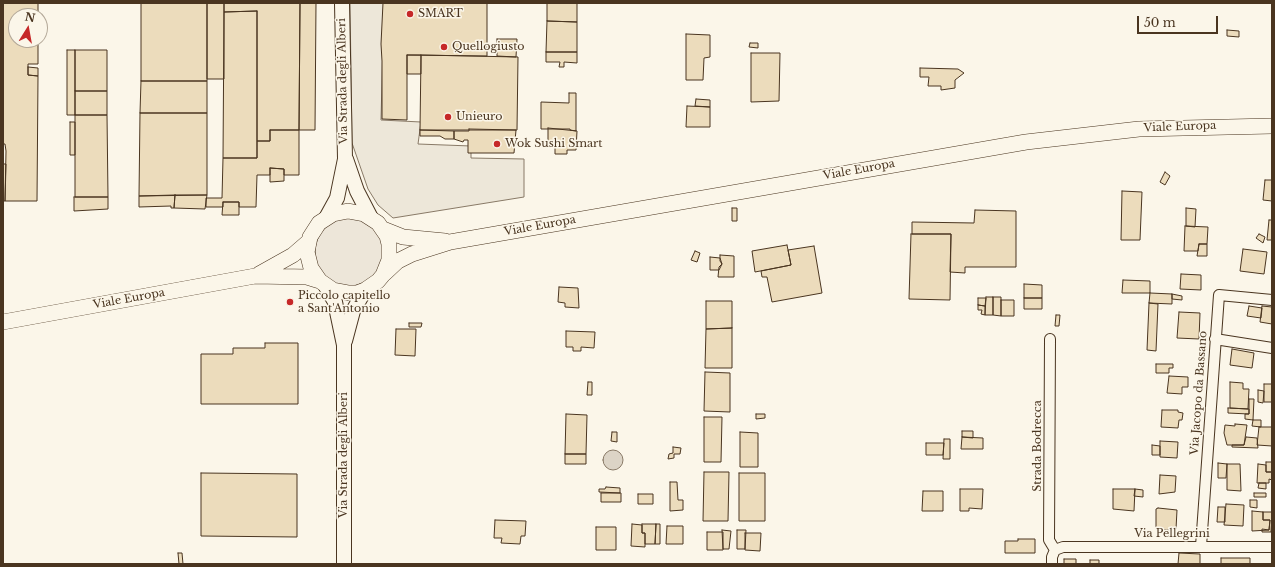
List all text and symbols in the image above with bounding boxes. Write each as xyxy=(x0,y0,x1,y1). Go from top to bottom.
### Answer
place label: SMART xyxy=(418,7,463,21)
north arrow xyxy=(8,8,48,48)
scale bar xyxy=(1139,8,1220,34)
text: N xyxy=(24,9,37,25)
marker: SMART xyxy=(405,9,415,19)
text: 50 m xyxy=(1144,15,1176,30)
street label: Via Strada degli Alberi xyxy=(335,18,351,144)
place label: Quellogiusto xyxy=(452,40,525,54)
marker: Quellogiusto xyxy=(439,42,449,52)
place label: Unieuro xyxy=(456,110,502,124)
marker: Unieuro xyxy=(443,112,453,122)
street label: Viale Europa xyxy=(1143,119,1217,135)
place label: Wok Sushi Smart xyxy=(505,137,603,151)
marker: Wok Sushi Smart xyxy=(492,139,502,149)
street label: Viale Europa xyxy=(822,157,896,183)
street label: Viale Europa xyxy=(503,213,577,239)
street label: Viale Europa xyxy=(92,286,166,312)
place label: Piccolo capitello a Sant'Antonio xyxy=(298,289,390,315)
marker: Piccolo capitello a Sant'Antonio xyxy=(285,297,295,307)
street label: Via Jacopo da Bassano xyxy=(1188,330,1210,456)
street label: Via Strada degli Alberi xyxy=(337,392,351,518)
street label: Strada Bodrecca xyxy=(1031,400,1045,492)
street label: Via Pellegrini xyxy=(1134,527,1210,541)

